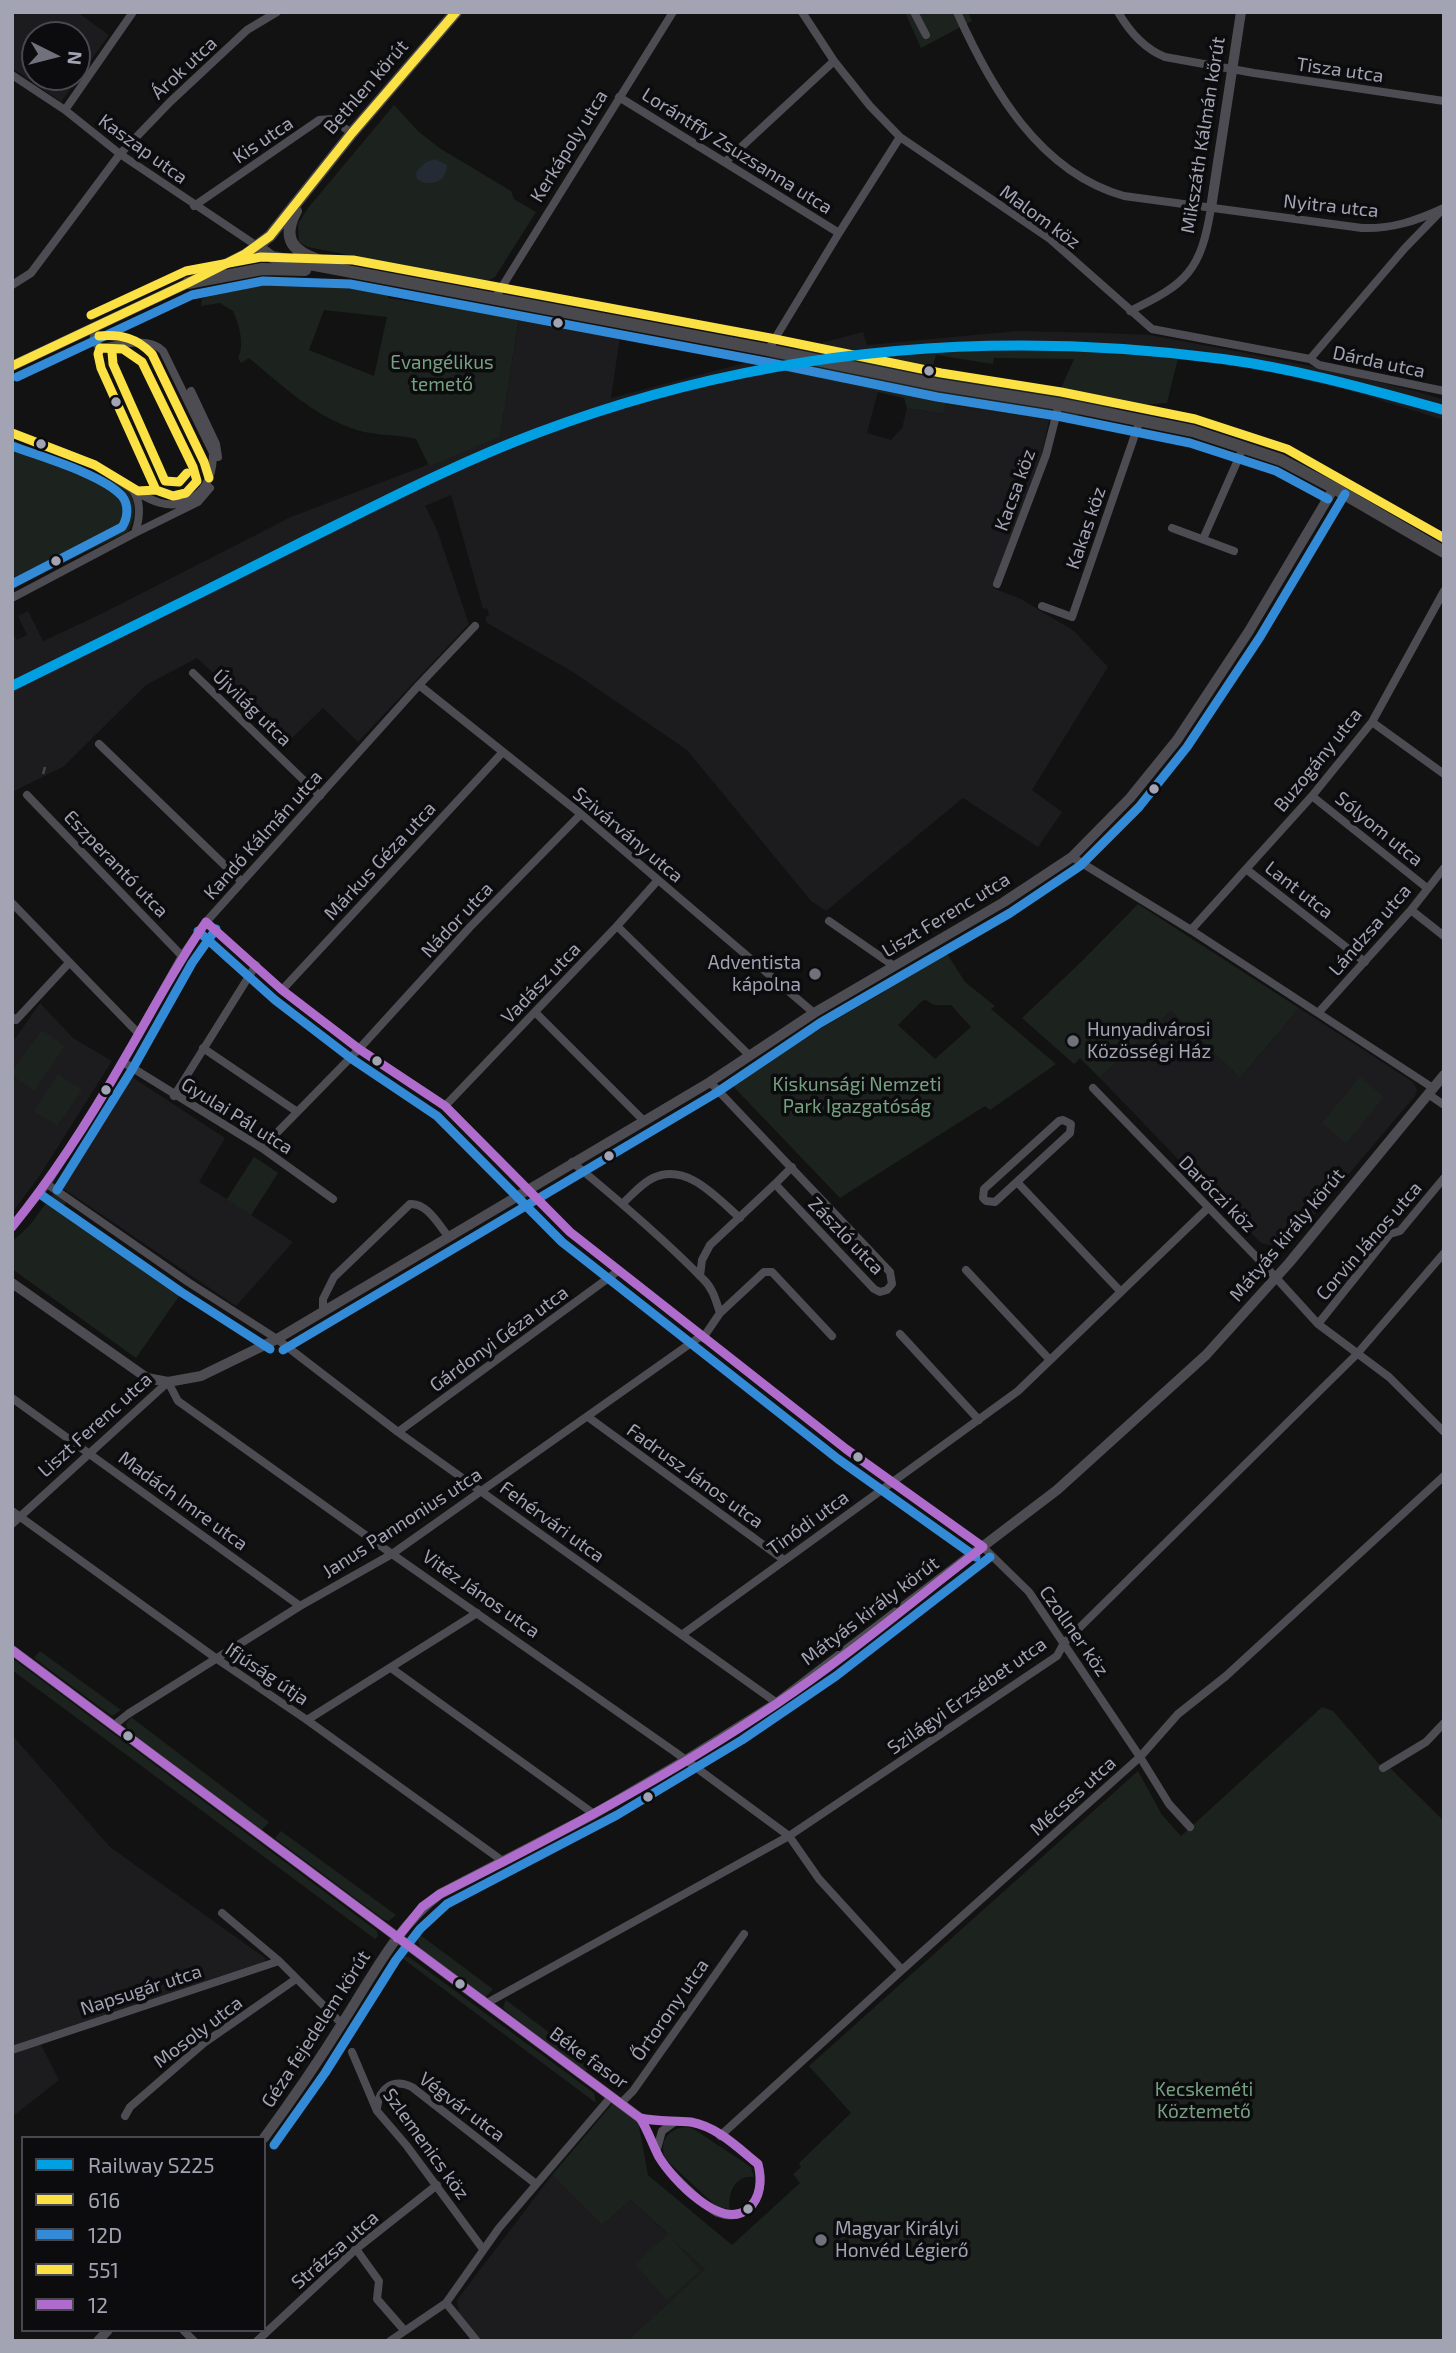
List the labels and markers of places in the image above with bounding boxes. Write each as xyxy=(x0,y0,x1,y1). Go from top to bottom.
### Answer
unlabelled marker xyxy=(551,316,565,330)
unlabelled marker xyxy=(922,364,936,378)
unlabelled marker xyxy=(109,395,123,409)
unlabelled marker xyxy=(34,437,48,451)
unlabelled marker xyxy=(49,554,63,568)
unlabelled marker xyxy=(1147,782,1161,796)
place label: Adventista kápolna xyxy=(708,952,801,996)
marker: Adventista kápolna xyxy=(807,966,823,982)
place label: Hunyadivárosi Közösségi Ház xyxy=(1087,1019,1211,1063)
marker: Hunyadivárosi Közösségi Ház xyxy=(1065,1033,1081,1049)
unlabelled marker xyxy=(370,1054,384,1068)
unlabelled marker xyxy=(99,1083,113,1097)
unlabelled marker xyxy=(602,1149,616,1163)
unlabelled marker xyxy=(851,1450,865,1464)
unlabelled marker xyxy=(121,1729,135,1743)
unlabelled marker xyxy=(641,1790,655,1804)
unlabelled marker xyxy=(453,1977,467,1991)
unlabelled marker xyxy=(741,2202,755,2216)
place label: Magyar Királyi Honvéd Légierő xyxy=(835,2218,968,2262)
marker: Magyar Királyi Honvéd Légierő xyxy=(813,2232,829,2248)

